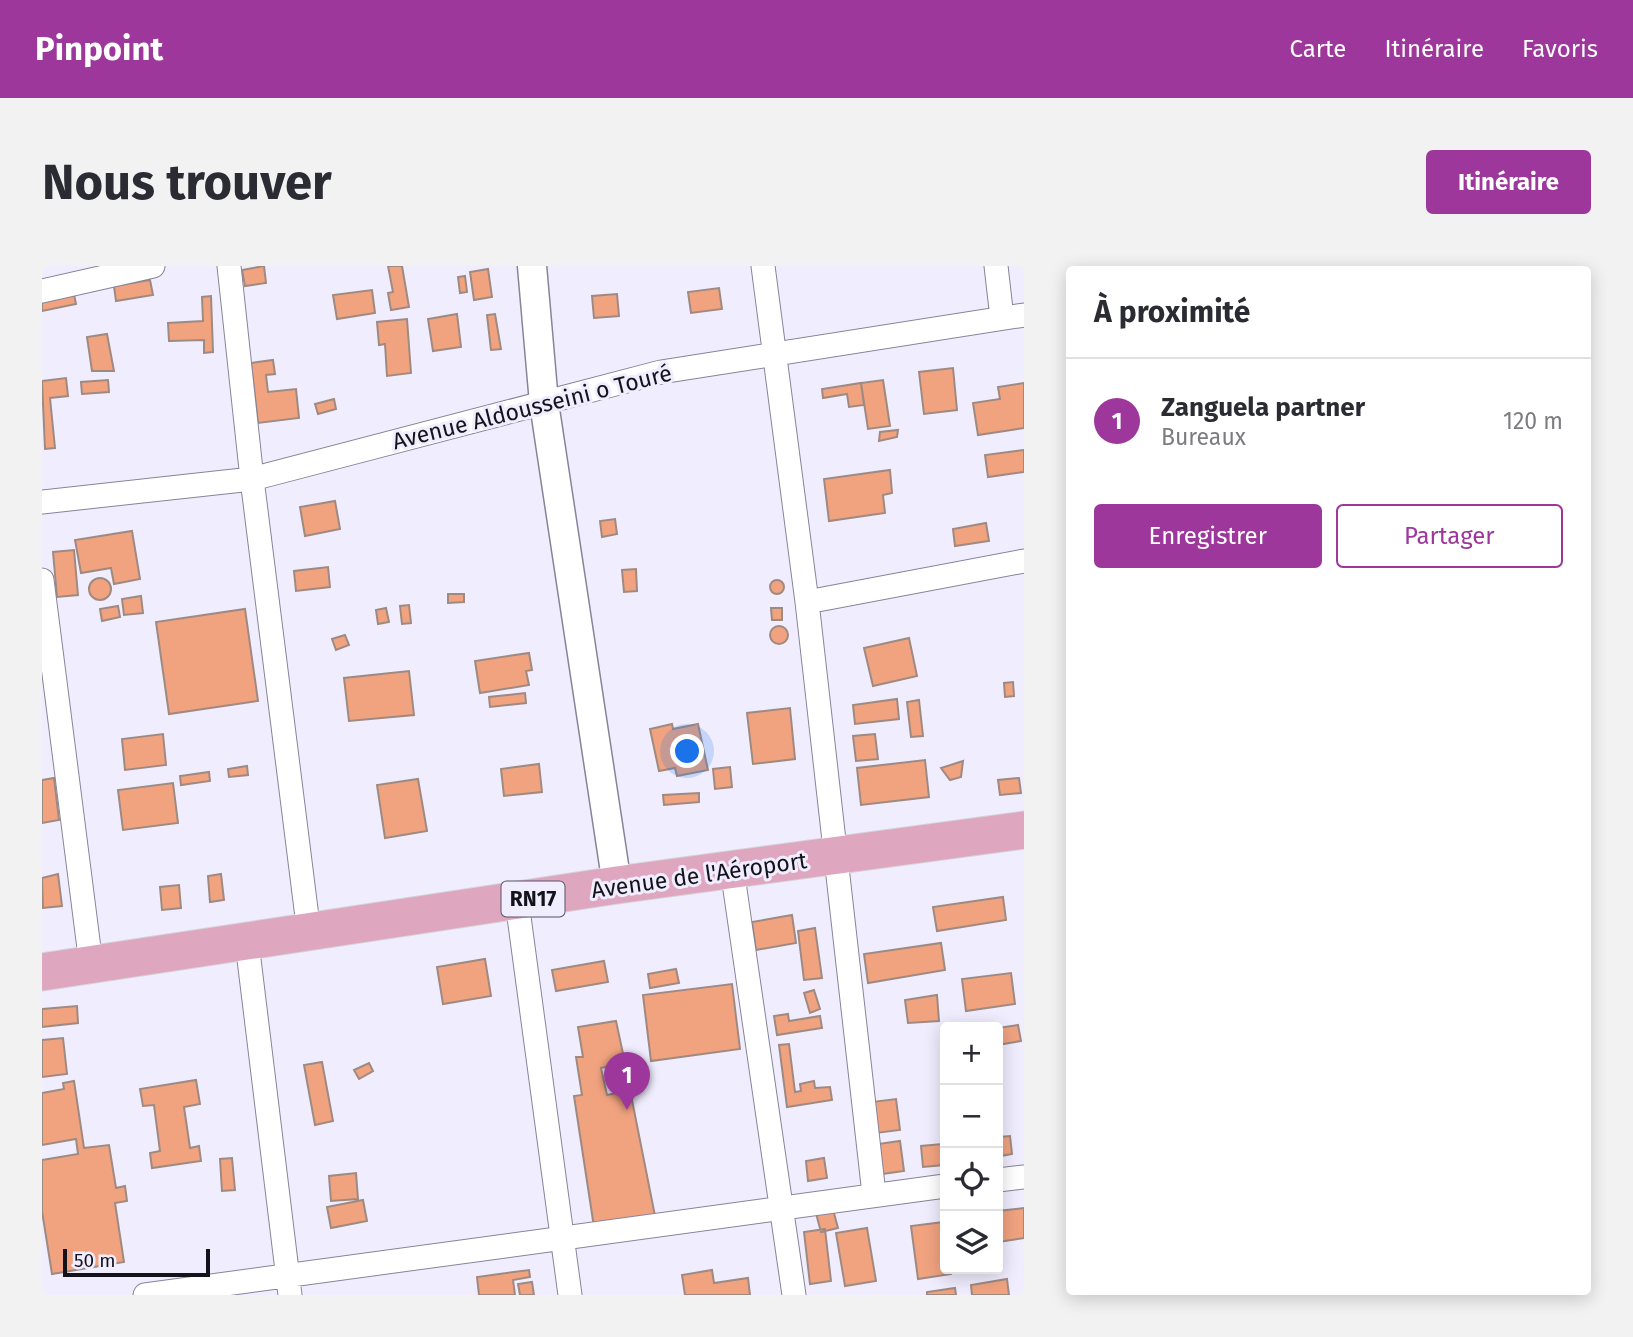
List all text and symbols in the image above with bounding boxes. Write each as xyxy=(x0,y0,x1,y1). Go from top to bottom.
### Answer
text: Pinpoint xyxy=(35,29,163,69)
text: Carte xyxy=(1290,35,1346,63)
text: Itinéraire xyxy=(1384,35,1484,63)
text: Favoris xyxy=(1522,35,1598,63)
button: Itinéraire xyxy=(1426,150,1591,214)
text: Nous trouver xyxy=(42,153,332,212)
text: À proximité xyxy=(1094,294,1250,330)
street label: Avenue Aldousseini o Touré xyxy=(389,359,675,455)
text: Zanguela partner xyxy=(1161,392,1365,423)
text: 1 xyxy=(1112,407,1122,435)
text: 120 m xyxy=(1503,407,1563,435)
text: Bureaux xyxy=(1161,423,1246,451)
button: Enregistrer xyxy=(1094,504,1322,568)
button: Partager xyxy=(1336,504,1563,568)
your location xyxy=(670,734,704,768)
street label: Avenue de l'Aéroport xyxy=(590,846,809,904)
road number: RN17 xyxy=(502,882,564,916)
map controls xyxy=(940,1022,1003,1274)
button: + xyxy=(940,1022,1003,1085)
pin: 1 xyxy=(604,1052,650,1110)
button: − xyxy=(940,1085,1003,1148)
button: locate xyxy=(940,1148,1003,1211)
button: layers xyxy=(940,1211,1003,1274)
scale bar xyxy=(63,1246,210,1278)
text: 50 m xyxy=(74,1249,115,1272)

